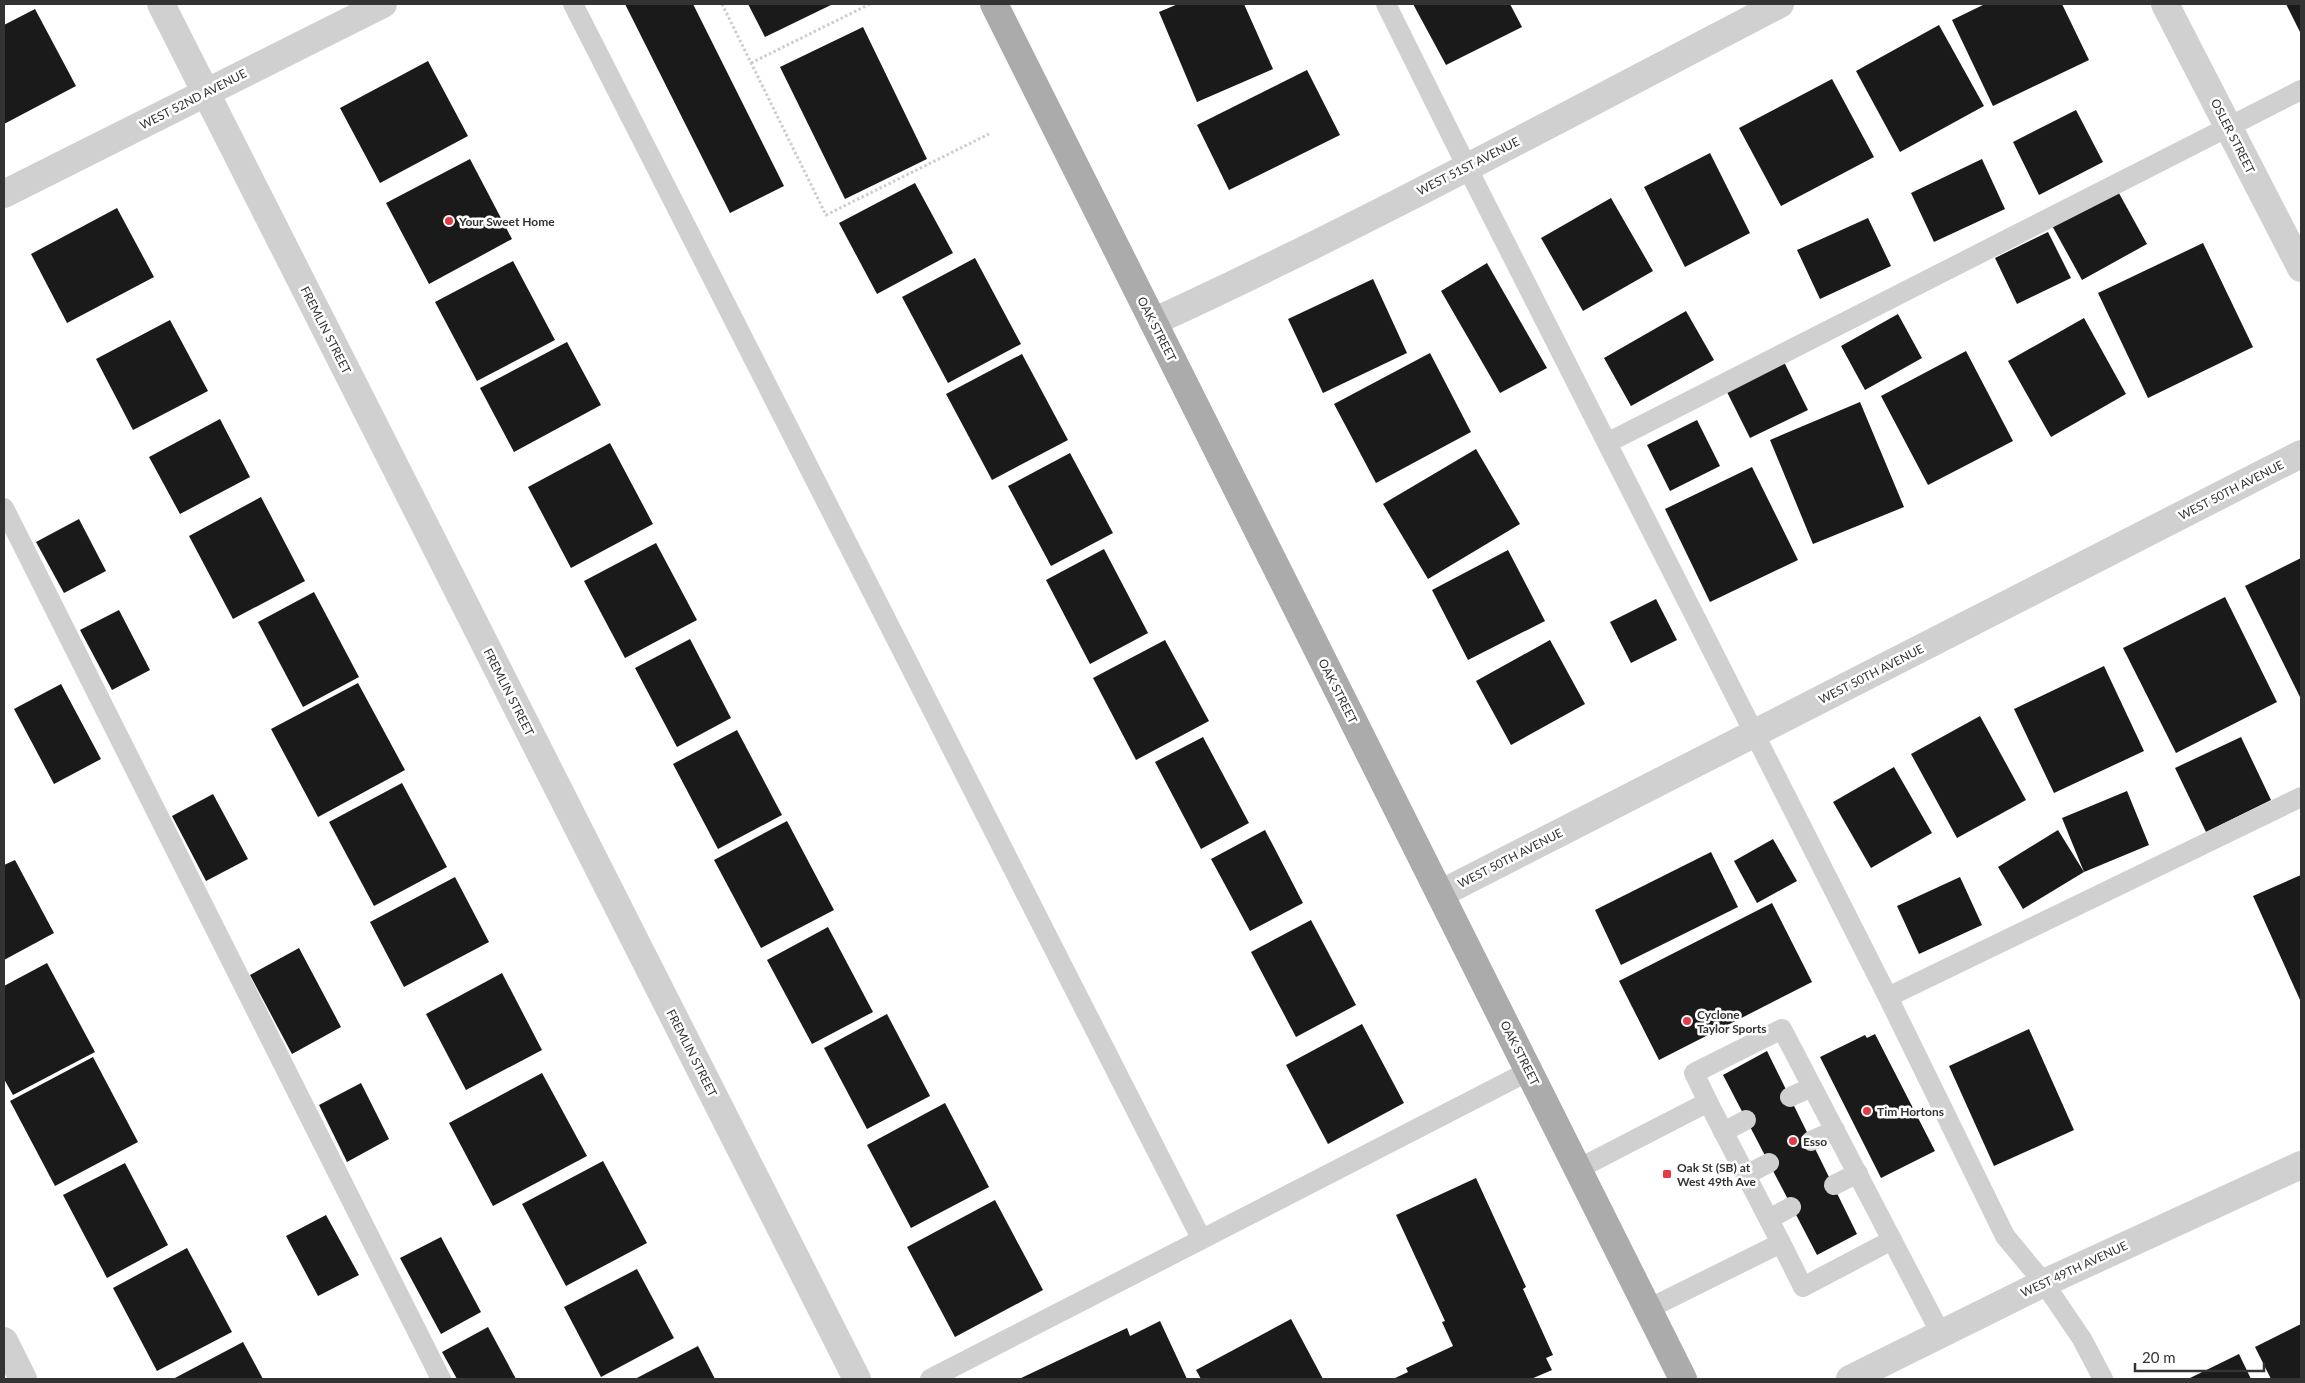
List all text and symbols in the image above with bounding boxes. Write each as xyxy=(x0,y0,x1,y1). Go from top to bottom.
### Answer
street label: WEST 52ND AVENUE xyxy=(137,66,249,132)
street label: OSLER STREET xyxy=(2208,96,2258,176)
street label: WEST 51ST AVENUE xyxy=(1414,134,1522,198)
place label: Your Sweet Home xyxy=(458,214,555,229)
marker: Your Sweet Home xyxy=(443,215,455,227)
street label: FREMLIN STREET xyxy=(297,284,355,376)
street label: OAK STREET xyxy=(1134,294,1180,364)
street label: WEST 50TH AVENUE xyxy=(2176,457,2286,523)
street label: WEST 50TH AVENUE xyxy=(1816,641,1926,707)
street label: FREMLIN STREET xyxy=(480,646,538,738)
street label: OAK STREET xyxy=(1315,656,1361,726)
street label: WEST 50TH AVENUE xyxy=(1455,825,1565,891)
street label: FREMLIN STREET xyxy=(663,1007,721,1099)
place label: Cyclone Taylor Sports xyxy=(1697,1007,1767,1036)
marker: Cyclone Taylor Sports xyxy=(1681,1015,1693,1027)
street label: OAK STREET xyxy=(1497,1018,1543,1088)
place label: Tim Hortons xyxy=(1877,1104,1944,1119)
marker: Tim Hortons xyxy=(1861,1105,1873,1117)
place label: Esso xyxy=(1803,1134,1827,1149)
marker: Esso xyxy=(1787,1135,1799,1147)
place label: Oak St (SB) at West 49th Ave xyxy=(1677,1160,1757,1189)
marker: Oak St (SB) at West 49th Ave xyxy=(1661,1168,1673,1180)
street label: WEST 49TH AVENUE xyxy=(2018,1238,2130,1300)
scale bar xyxy=(2135,1340,2264,1372)
text: 20 m xyxy=(2142,1348,2176,1366)

